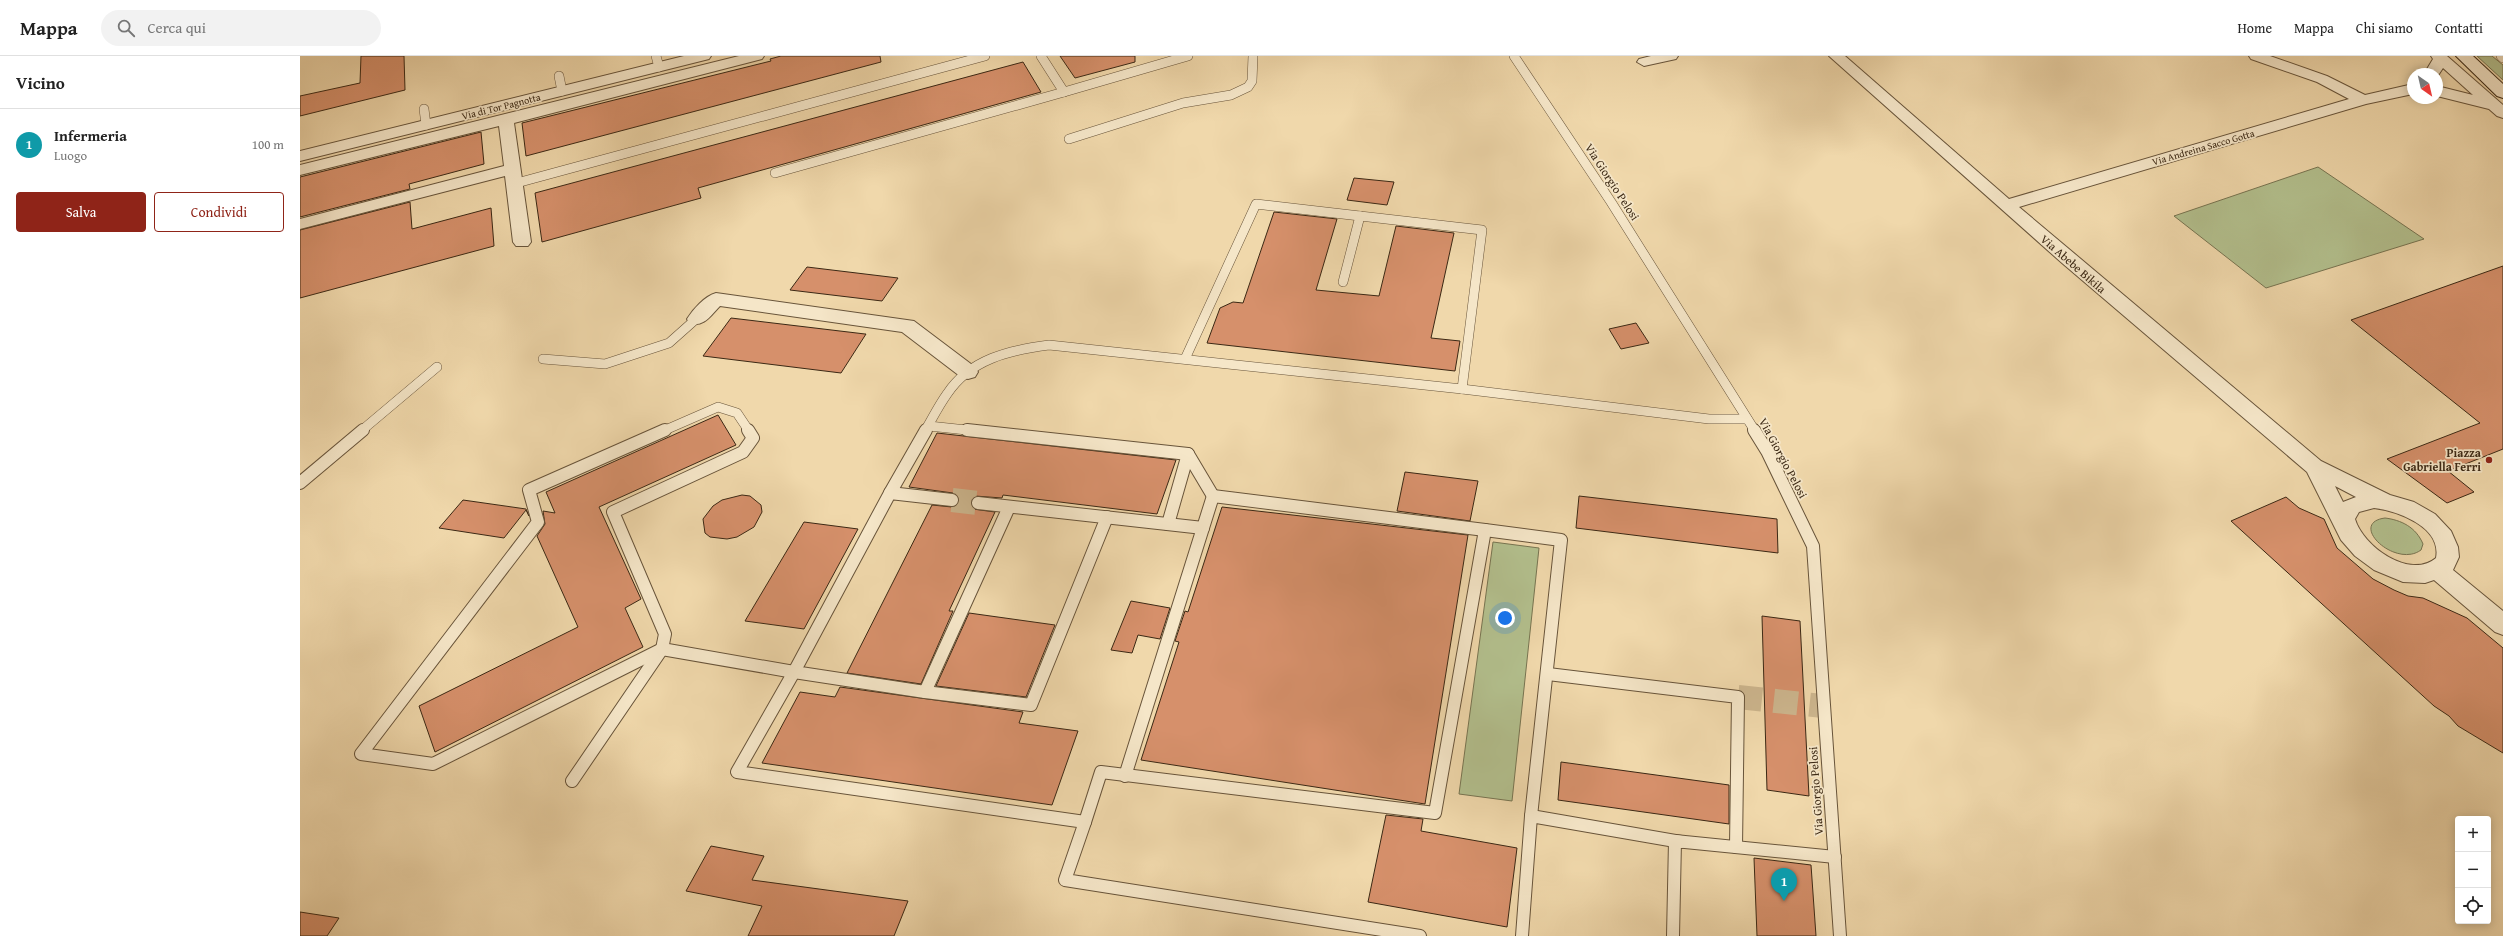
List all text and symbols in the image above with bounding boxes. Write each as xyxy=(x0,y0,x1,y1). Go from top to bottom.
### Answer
search box xyxy=(101,10,381,46)
text: Mappa xyxy=(20,14,77,42)
icon: search xyxy=(115,17,137,39)
text: Cerca qui xyxy=(147,17,206,38)
text: Home xyxy=(2238,18,2272,38)
text: Mappa xyxy=(2294,18,2334,38)
text: Chi siamo xyxy=(2356,18,2413,38)
text: Contatti xyxy=(2435,18,2483,38)
north arrow xyxy=(2407,68,2443,104)
text: Vicino xyxy=(16,70,65,95)
street label: Via di Tor Pagnotta xyxy=(460,89,542,124)
text: Infermeria xyxy=(54,125,127,146)
street label: Via Andreina Sacco Gotta xyxy=(2150,126,2256,169)
text: 1 xyxy=(26,135,32,154)
text: 100 m xyxy=(252,135,284,154)
street label: Via Giorgio Pelosi xyxy=(1581,140,1644,224)
text: Luogo xyxy=(54,146,87,165)
button: Salva xyxy=(16,192,146,232)
button: Condividi xyxy=(154,192,284,232)
street label: Via Abebe Bikila xyxy=(2037,230,2110,297)
street label: Via Giorgio Pelosi xyxy=(1755,415,1812,502)
place label: Piazza Gabriella Ferri xyxy=(2403,444,2482,475)
marker: Piazza Gabriella Ferri xyxy=(2484,455,2494,465)
your location xyxy=(1495,608,1515,628)
street label: Via Giorgio Pelosi xyxy=(1804,745,1827,836)
map controls xyxy=(2455,816,2491,924)
button: + xyxy=(2455,816,2491,852)
button: − xyxy=(2455,852,2491,888)
pin: 1 xyxy=(1771,868,1797,901)
button: locate xyxy=(2455,888,2491,924)

